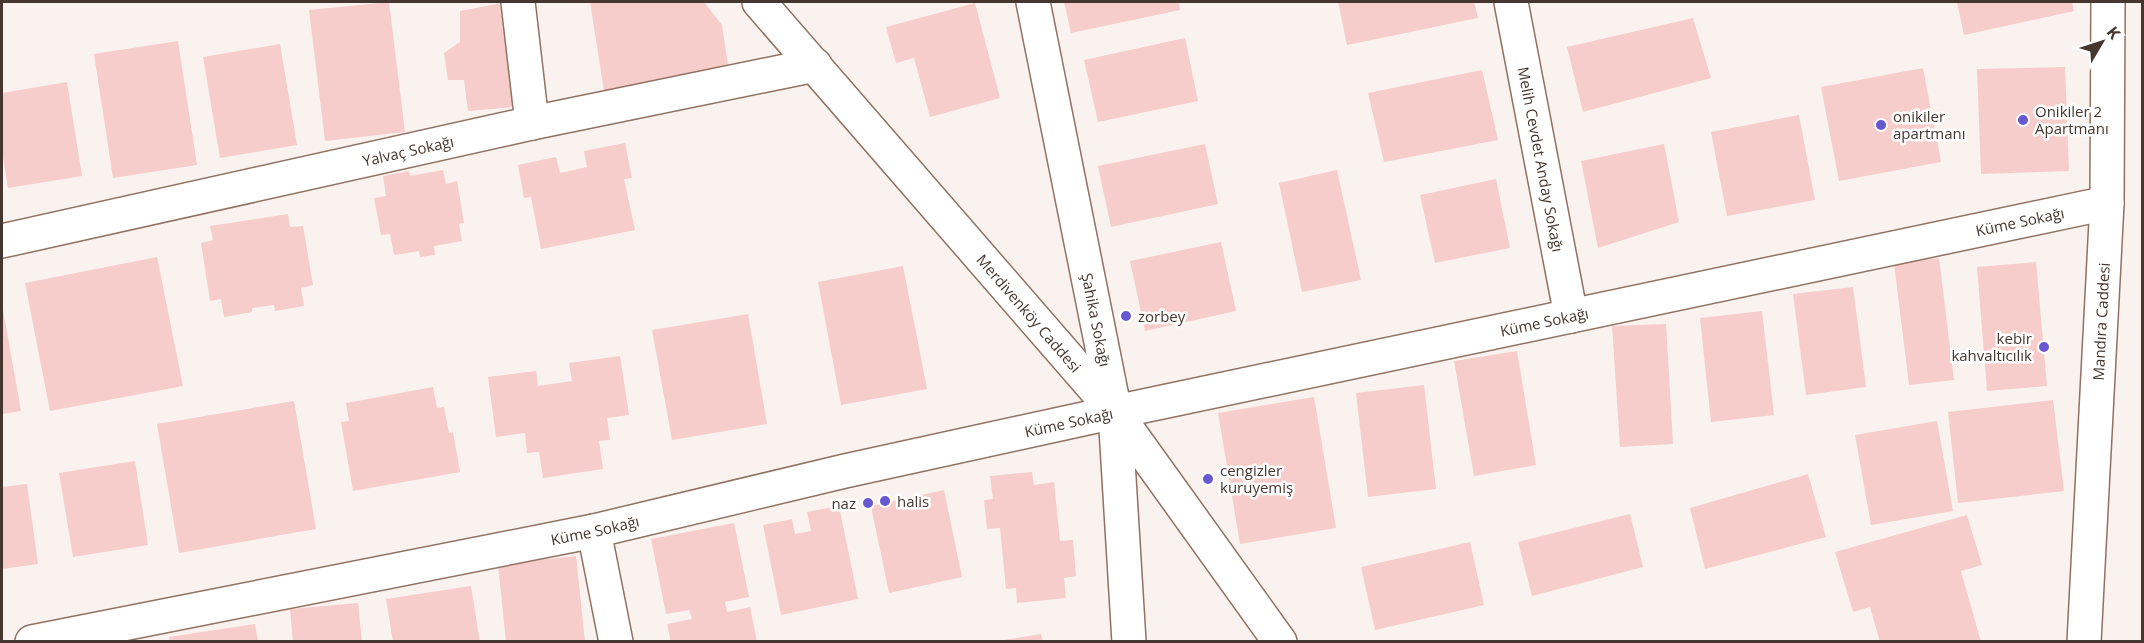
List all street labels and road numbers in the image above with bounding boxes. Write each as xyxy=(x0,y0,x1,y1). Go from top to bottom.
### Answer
street label: Melih Cevdet Anday Sokağı xyxy=(1514,65,1568,253)
street label: Yalvaç Sokağı xyxy=(361,131,456,170)
street label: Küme Sokağı xyxy=(1974,202,2066,240)
street label: Merdivenköy Caddesi xyxy=(972,250,1086,376)
street label: Mandıra Caddesi xyxy=(2088,262,2114,381)
street label: Şahika Sokağı xyxy=(1077,271,1116,368)
street label: Küme Sokağı xyxy=(1498,302,1590,341)
street label: Küme Sokağı xyxy=(1023,403,1115,441)
street label: Küme Sokağı xyxy=(549,511,641,549)

